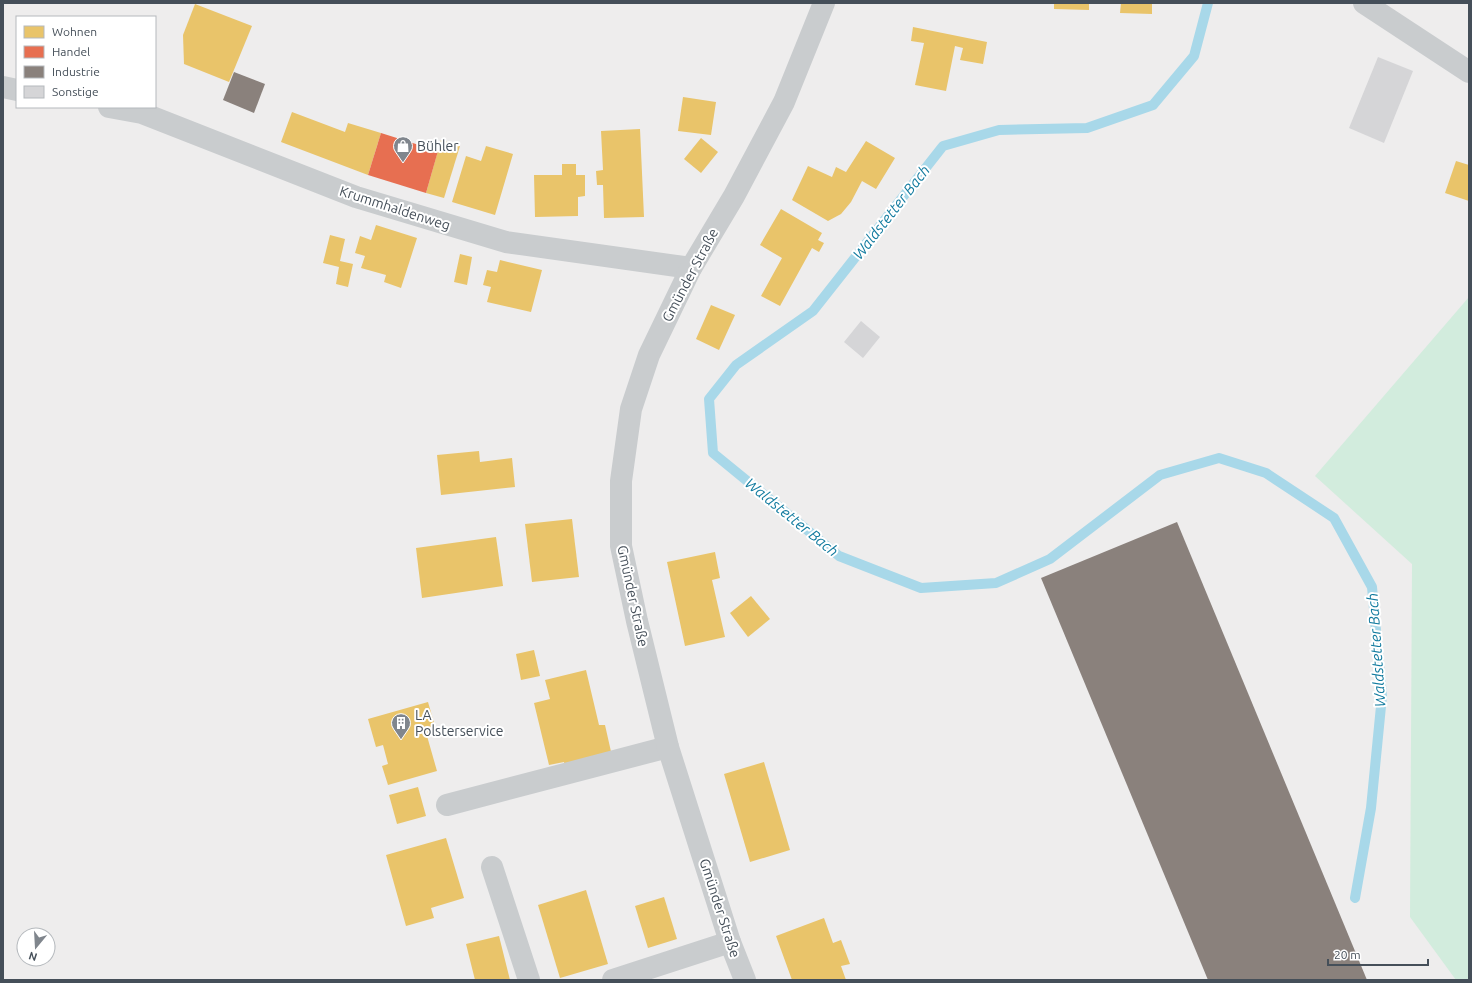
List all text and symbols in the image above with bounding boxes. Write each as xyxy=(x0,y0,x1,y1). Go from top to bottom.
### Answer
legend xyxy=(16,16,156,108)
text: Wohnen xyxy=(52,25,97,38)
text: Handel xyxy=(52,45,90,58)
text: Industrie xyxy=(52,65,100,78)
text: Sonstige xyxy=(52,85,99,98)
shop icon: Bühler xyxy=(392,135,414,163)
place label: Bühler xyxy=(417,138,459,154)
water label: Waldstetter Bach xyxy=(849,162,933,262)
street label: Krummhaldenweg xyxy=(338,183,452,233)
street label: Gmünder Straße xyxy=(659,226,721,324)
water label: Waldstetter Bach xyxy=(742,474,842,560)
street label: Gmünder Straße xyxy=(614,544,652,648)
water label: Waldstetter Bach xyxy=(1364,592,1388,708)
place label: LA Polsterservice xyxy=(415,707,504,739)
building icon: LA Polsterservice xyxy=(390,712,412,740)
street label: Gmünder Straße xyxy=(696,856,744,960)
north arrow xyxy=(16,927,56,967)
scale bar xyxy=(1328,941,1428,967)
text: 20 m xyxy=(1334,948,1361,961)
text: N xyxy=(27,950,39,963)

